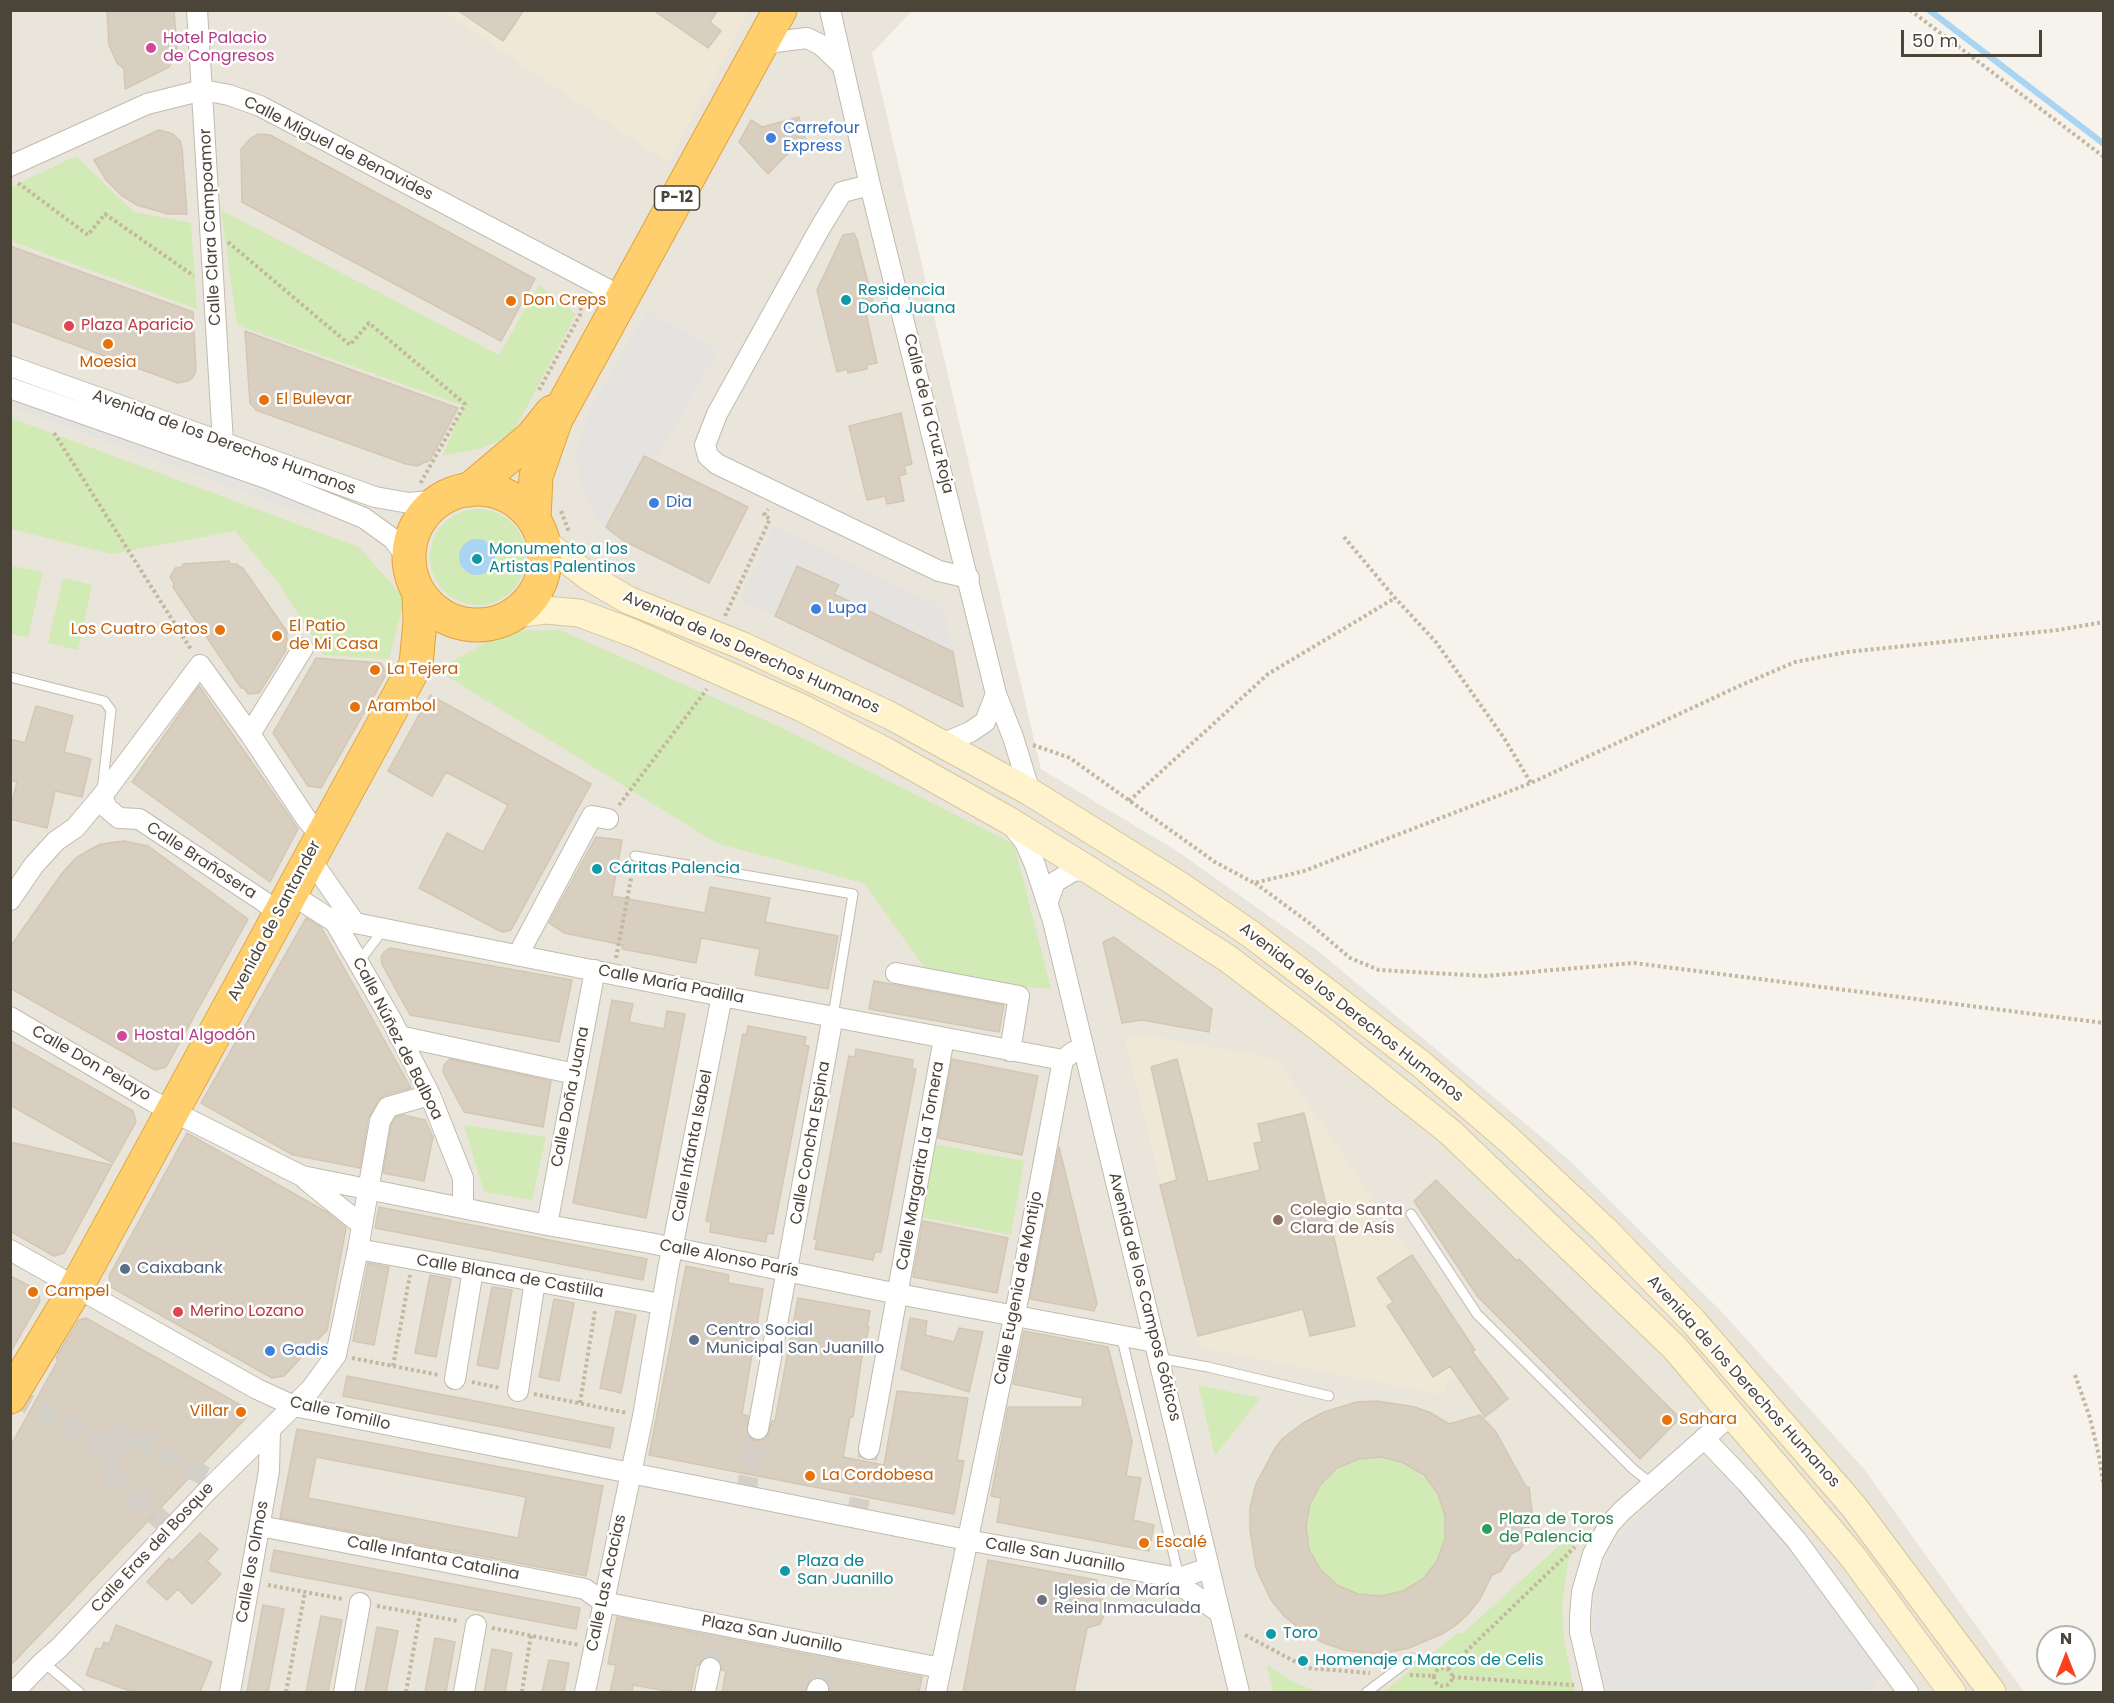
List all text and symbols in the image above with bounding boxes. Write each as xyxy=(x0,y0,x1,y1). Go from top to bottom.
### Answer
scale bar xyxy=(1904,18,2045,56)
text: 50 m xyxy=(1912,28,1958,53)
place label: Hotel Palacio de Congresos xyxy=(163,29,274,67)
marker: Hotel Palacio de Congresos xyxy=(144,41,158,55)
street label: Calle Miguel de Benavides xyxy=(240,93,436,205)
place label: Carrefour Express xyxy=(783,119,860,157)
street label: Calle Clara Campoamor xyxy=(196,128,226,326)
marker: Carrefour Express xyxy=(764,131,778,145)
road number: P-12 xyxy=(654,186,700,210)
place label: Residencia Doña Juana xyxy=(858,281,955,319)
place label: Don Creps xyxy=(523,291,606,311)
marker: Residencia Doña Juana xyxy=(839,293,853,307)
marker: Don Creps xyxy=(504,294,518,308)
place label: Plaza Aparicio xyxy=(81,316,194,336)
marker: Plaza Aparicio xyxy=(62,319,76,333)
street label: Calle de la Cruz Roja xyxy=(899,332,957,496)
marker: Moesia xyxy=(101,337,115,351)
place label: Moesia xyxy=(79,353,137,373)
street label: Avenida de los Derechos Humanos xyxy=(90,386,358,500)
place label: El Bulevar xyxy=(276,390,352,410)
marker: El Bulevar xyxy=(257,393,271,407)
place label: Dia xyxy=(666,493,692,513)
marker: Dia xyxy=(647,496,661,510)
place label: Monumento a los Artistas Palentinos xyxy=(489,540,636,578)
marker: Monumento a los Artistas Palentinos xyxy=(470,552,484,566)
street label: Avenida de los Derechos Humanos xyxy=(620,588,882,718)
place label: Lupa xyxy=(828,599,867,619)
marker: Lupa xyxy=(809,602,823,616)
place label: El Patio de Mi Casa xyxy=(289,617,378,655)
place label: Los Cuatro Gatos xyxy=(71,620,208,640)
marker: Los Cuatro Gatos xyxy=(213,623,227,637)
marker: El Patio de Mi Casa xyxy=(270,629,284,643)
place label: La Tejera xyxy=(387,660,458,680)
marker: La Tejera xyxy=(368,663,382,677)
place label: Arambol xyxy=(367,697,436,717)
marker: Arambol xyxy=(348,700,362,714)
street label: Calle Brañosera xyxy=(142,818,260,904)
street label: Avenida de Santander xyxy=(225,838,325,1004)
place label: Cáritas Palencia xyxy=(609,859,740,879)
marker: Cáritas Palencia xyxy=(590,862,604,876)
street label: Avenida de los Derechos Humanos xyxy=(1235,920,1467,1106)
street label: Calle Núñez de Balboa xyxy=(348,955,446,1123)
street label: Calle María Padilla xyxy=(596,961,746,1009)
street label: Calle Don Pelayo xyxy=(28,1022,154,1106)
street label: Calle Doña Juana xyxy=(548,1025,594,1169)
place label: Hostal Algodón xyxy=(134,1026,256,1046)
marker: Hostal Algodón xyxy=(115,1029,129,1043)
street label: Calle Concha Espina xyxy=(787,1060,835,1226)
street label: Calle Margarita La Tornera xyxy=(893,1060,949,1272)
street label: Calle Infanta Isabel xyxy=(669,1068,717,1224)
street label: Avenida de los Campos Góticos xyxy=(1104,1171,1184,1423)
street label: Calle Eugenia de Montijo xyxy=(991,1190,1047,1386)
place label: Colegio Santa Clara de Asís xyxy=(1290,1201,1403,1239)
marker: Colegio Santa Clara de Asís xyxy=(1271,1213,1285,1227)
street label: Calle Alonso París xyxy=(658,1236,800,1282)
street label: Calle Blanca de Castilla xyxy=(415,1251,605,1303)
place label: Caixabank xyxy=(137,1259,223,1279)
marker: Caixabank xyxy=(118,1262,132,1276)
street label: Avenida de los Derechos Humanos xyxy=(1643,1272,1843,1492)
place label: Campel xyxy=(45,1282,109,1302)
marker: Campel xyxy=(26,1285,40,1299)
place label: Merino Lozano xyxy=(190,1302,304,1322)
marker: Merino Lozano xyxy=(171,1305,185,1319)
place label: Centro Social Municipal San Juanillo xyxy=(706,1321,884,1359)
marker: Centro Social Municipal San Juanillo xyxy=(687,1333,701,1347)
place label: Gadis xyxy=(282,1341,328,1361)
marker: Gadis xyxy=(263,1344,277,1358)
street label: Calle Tomillo xyxy=(288,1393,392,1435)
place label: Villar xyxy=(190,1402,229,1422)
marker: Villar xyxy=(234,1405,248,1419)
place label: Sahara xyxy=(1679,1410,1737,1430)
marker: Sahara xyxy=(1660,1413,1674,1427)
place label: La Cordobesa xyxy=(822,1466,934,1486)
marker: La Cordobesa xyxy=(803,1469,817,1483)
street label: Calle Eras del Bosque xyxy=(88,1479,218,1617)
street label: Calle los Olmos xyxy=(233,1499,273,1625)
place label: Plaza de Toros de Palencia xyxy=(1499,1510,1614,1548)
street label: Calle Las Acacias xyxy=(583,1513,631,1653)
marker: Plaza de Toros de Palencia xyxy=(1480,1522,1494,1536)
street label: Calle Infanta Catalina xyxy=(345,1533,521,1585)
place label: Escalé xyxy=(1156,1533,1207,1553)
street label: Calle San Juanillo xyxy=(984,1534,1126,1578)
marker: Escalé xyxy=(1137,1536,1151,1550)
place label: Plaza de San Juanillo xyxy=(797,1552,894,1590)
marker: Plaza de San Juanillo xyxy=(778,1564,792,1578)
place label: Iglesia de María Reina Inmaculada xyxy=(1054,1581,1201,1619)
marker: Iglesia de María Reina Inmaculada xyxy=(1035,1593,1049,1607)
street label: Plaza San Juanillo xyxy=(700,1612,844,1658)
place label: Toro xyxy=(1283,1624,1318,1644)
north arrow xyxy=(2036,1625,2096,1685)
marker: Toro xyxy=(1264,1627,1278,1641)
text: N xyxy=(2060,1627,2072,1650)
place label: Homenaje a Marcos de Celis xyxy=(1315,1651,1544,1671)
marker: Homenaje a Marcos de Celis xyxy=(1296,1654,1310,1668)

